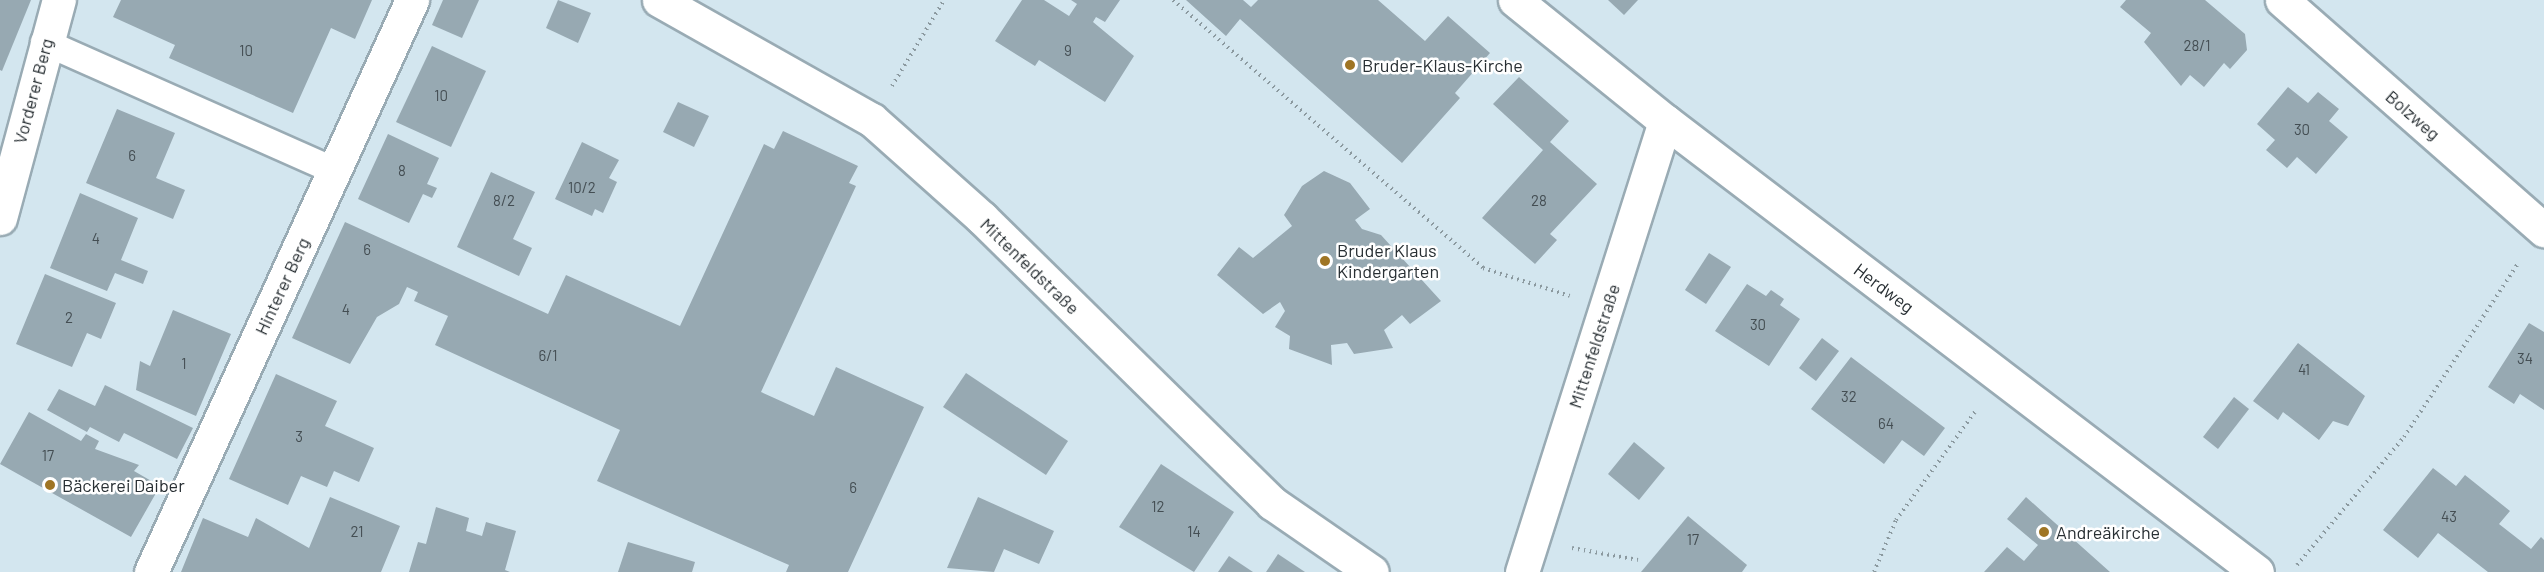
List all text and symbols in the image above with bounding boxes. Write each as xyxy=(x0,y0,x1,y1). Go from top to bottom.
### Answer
street label: Vorderer Berg xyxy=(9,36,57,146)
house number: 28/1 xyxy=(2183,37,2211,55)
house number: 10 xyxy=(239,42,253,60)
house number: 9 xyxy=(1064,42,1072,60)
place label: Bruder-Klaus-Kirche xyxy=(1362,54,1523,76)
marker: Bruder-Klaus-Kirche xyxy=(1343,58,1357,72)
street label: Bolzweg xyxy=(2381,85,2445,145)
house number: 10 xyxy=(434,87,448,105)
house number: 30 xyxy=(2294,121,2310,139)
house number: 6 xyxy=(128,147,136,165)
house number: 8 xyxy=(398,162,406,180)
house number: 10/2 xyxy=(568,179,596,197)
house number: 8/2 xyxy=(493,192,515,210)
house number: 28 xyxy=(1531,192,1547,210)
street label: Mittenfeldstraße xyxy=(976,213,1084,319)
house number: 4 xyxy=(92,230,100,248)
street label: Hinterer Berg xyxy=(250,234,314,338)
place label: Bruder Klaus Kindergarten xyxy=(1337,240,1439,282)
house number: 6 xyxy=(363,241,371,259)
marker: Bruder Klaus Kindergarten xyxy=(1318,254,1332,268)
street label: Herdweg xyxy=(1850,258,1918,318)
street label: Mittenfeldstraße xyxy=(1564,281,1624,411)
house number: 4 xyxy=(342,301,350,319)
house number: 2 xyxy=(65,309,73,327)
house number: 30 xyxy=(1750,316,1766,334)
house number: 6/1 xyxy=(539,347,557,365)
house number: 34 xyxy=(2517,350,2533,368)
house number: 1 xyxy=(181,355,187,373)
house number: 41 xyxy=(2298,361,2310,379)
house number: 32 xyxy=(1841,388,1857,406)
house number: 64 xyxy=(1878,415,1894,433)
house number: 3 xyxy=(295,428,303,446)
house number: 17 xyxy=(42,447,54,465)
place label: Bäckerei Daiber xyxy=(62,474,185,496)
marker: Bäckerei Daiber xyxy=(43,478,57,492)
house number: 6 xyxy=(849,479,857,497)
house number: 12 xyxy=(1151,498,1165,516)
house number: 43 xyxy=(2441,508,2457,526)
place label: Andreäkirche xyxy=(2056,521,2160,543)
house number: 21 xyxy=(350,523,364,541)
house number: 14 xyxy=(1187,523,1201,541)
marker: Andreäkirche xyxy=(2037,525,2051,539)
house number: 17 xyxy=(1687,531,1699,549)

